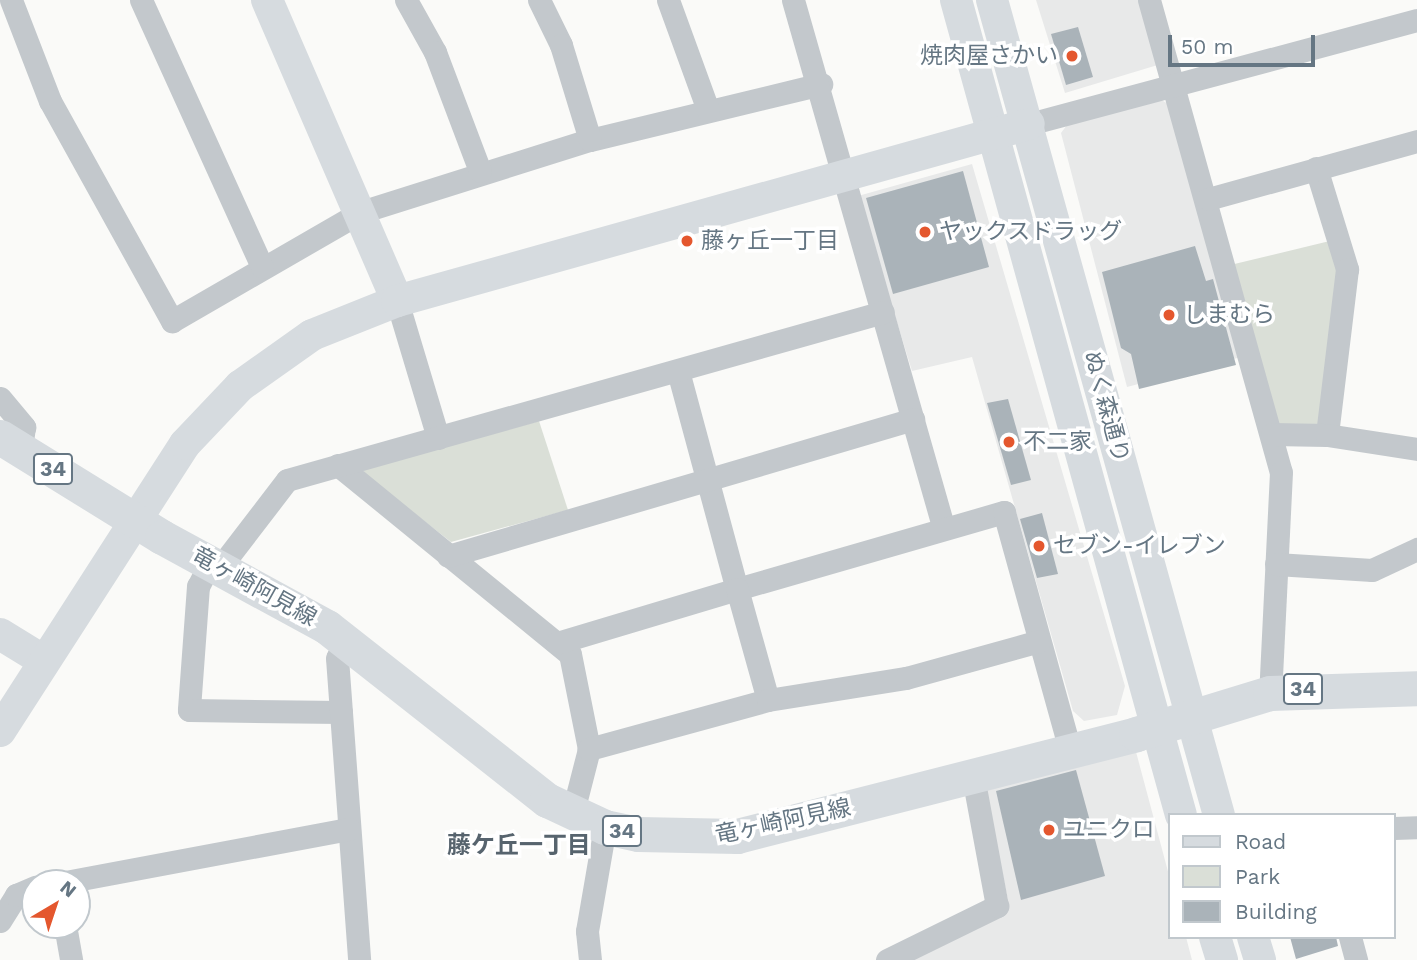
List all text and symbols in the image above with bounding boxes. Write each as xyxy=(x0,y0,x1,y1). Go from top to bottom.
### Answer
scale bar xyxy=(1172,21,1319,65)
text: 50 m xyxy=(1181,34,1233,59)
place label: 焼肉屋さかい xyxy=(920,42,1058,70)
marker: 焼肉屋さかい xyxy=(1064,48,1080,64)
place label: ヤックスドラッグ xyxy=(939,218,1123,246)
marker: ヤックスドラッグ xyxy=(917,224,933,240)
place label: 藤ヶ丘一丁目 xyxy=(701,227,839,255)
marker: 藤ヶ丘一丁目 xyxy=(679,233,695,249)
place label: しまむら xyxy=(1183,301,1275,329)
marker: しまむら xyxy=(1161,307,1177,323)
street label: ぬく森通り xyxy=(1078,348,1134,466)
place label: 不二家 xyxy=(1023,428,1092,456)
marker: 不二家 xyxy=(1001,434,1017,450)
road number: 34 xyxy=(32,452,74,486)
place label: セブン-イレブン xyxy=(1053,532,1226,560)
marker: セブン-イレブン xyxy=(1031,538,1047,554)
street label: 竜ヶ崎阿見線 xyxy=(187,541,321,633)
road number: 34 xyxy=(1282,672,1324,706)
street label: 竜ヶ崎阿見線 xyxy=(713,794,853,850)
legend xyxy=(1168,813,1396,939)
road number: 34 xyxy=(601,814,643,848)
place label: ユニクロ xyxy=(1063,816,1155,844)
marker: ユニクロ xyxy=(1041,822,1057,838)
text: Road xyxy=(1235,829,1286,854)
district label: 藤ケ丘一丁目 xyxy=(447,832,591,860)
text: Park xyxy=(1235,864,1280,889)
north arrow xyxy=(21,869,91,939)
text: N xyxy=(56,875,81,902)
text: Building xyxy=(1235,899,1317,924)

